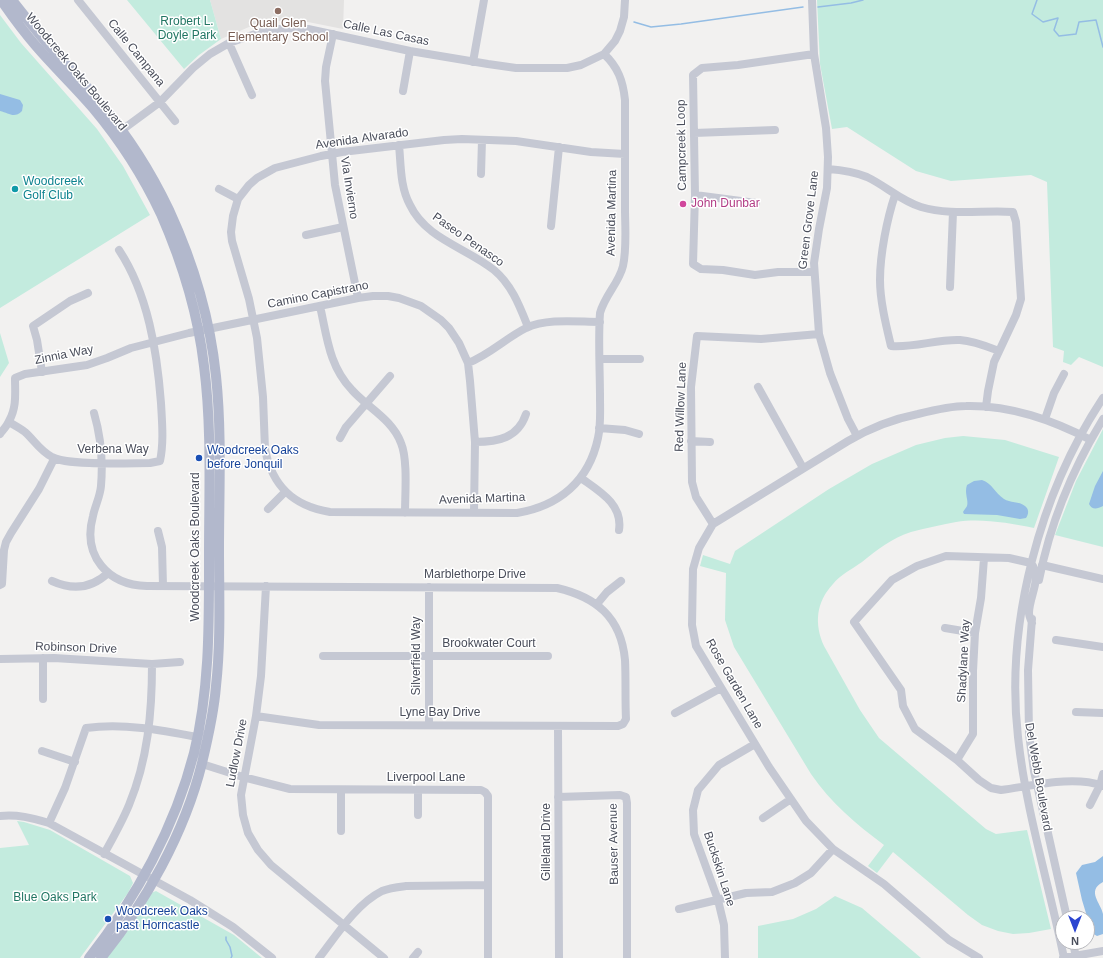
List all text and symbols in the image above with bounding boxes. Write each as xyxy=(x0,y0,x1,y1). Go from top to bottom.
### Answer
marker: Quail Glen Elementary School xyxy=(273,6,283,16)
street label: Woodcreek Oaks Boulevard xyxy=(23,10,129,134)
park label: Rrobert L. Doyle Park xyxy=(158,15,216,43)
street label: Calle Campana xyxy=(104,16,168,90)
place label: Quail Glen Elementary School xyxy=(228,17,328,45)
street label: Calle Las Casas xyxy=(342,17,430,49)
street label: Campcreek Loop xyxy=(674,99,690,191)
street label: Avenida Alvarado xyxy=(315,125,409,153)
street label: Via Invierno xyxy=(337,156,361,220)
street label: Avenida Martina xyxy=(604,170,620,256)
street label: Green Grove Lane xyxy=(796,170,822,270)
place label: Woodcreek Golf Club xyxy=(23,175,83,203)
marker: Woodcreek Golf Club xyxy=(10,184,20,194)
place label: John Dunbar xyxy=(691,197,760,211)
marker: John Dunbar xyxy=(678,199,688,209)
street label: Paseo Penasco xyxy=(429,210,507,270)
street label: Camino Capistrano xyxy=(266,278,370,312)
street label: Zinnia Way xyxy=(33,342,95,368)
street label: Red Willow Lane xyxy=(672,362,690,452)
street label: Verbena Way xyxy=(77,443,149,457)
place label: Woodcreek Oaks before Jonquil xyxy=(207,444,299,472)
marker: Woodcreek Oaks before Jonquil xyxy=(194,453,204,463)
street label: Woodcreek Oaks Boulevard xyxy=(189,472,203,622)
street label: Avenida Martina xyxy=(439,490,525,508)
street label: Marblethorpe Drive xyxy=(424,568,526,582)
street label: Silverfield Way xyxy=(410,617,424,695)
street label: Shadylane Way xyxy=(955,619,973,703)
street label: Rose Garden Lane xyxy=(702,636,766,732)
street label: Brookwater Court xyxy=(442,637,536,651)
street label: Robinson Drive xyxy=(35,639,117,657)
street label: Lyne Bay Drive xyxy=(400,706,480,720)
street label: Ludlow Drive xyxy=(223,718,251,788)
street label: Del Webb Boulevard xyxy=(1021,722,1055,832)
street label: Liverpool Lane xyxy=(387,771,465,785)
street label: Gilleland Drive xyxy=(540,803,554,881)
street label: Bauser Avenue xyxy=(606,803,622,885)
street label: Buckskin Lane xyxy=(700,830,738,908)
park label: Blue Oaks Park xyxy=(13,891,97,905)
place label: Woodcreek Oaks past Horncastle xyxy=(116,905,208,933)
north arrow xyxy=(1055,910,1095,950)
marker: Woodcreek Oaks past Horncastle xyxy=(103,914,113,924)
text: N xyxy=(1071,935,1079,947)

